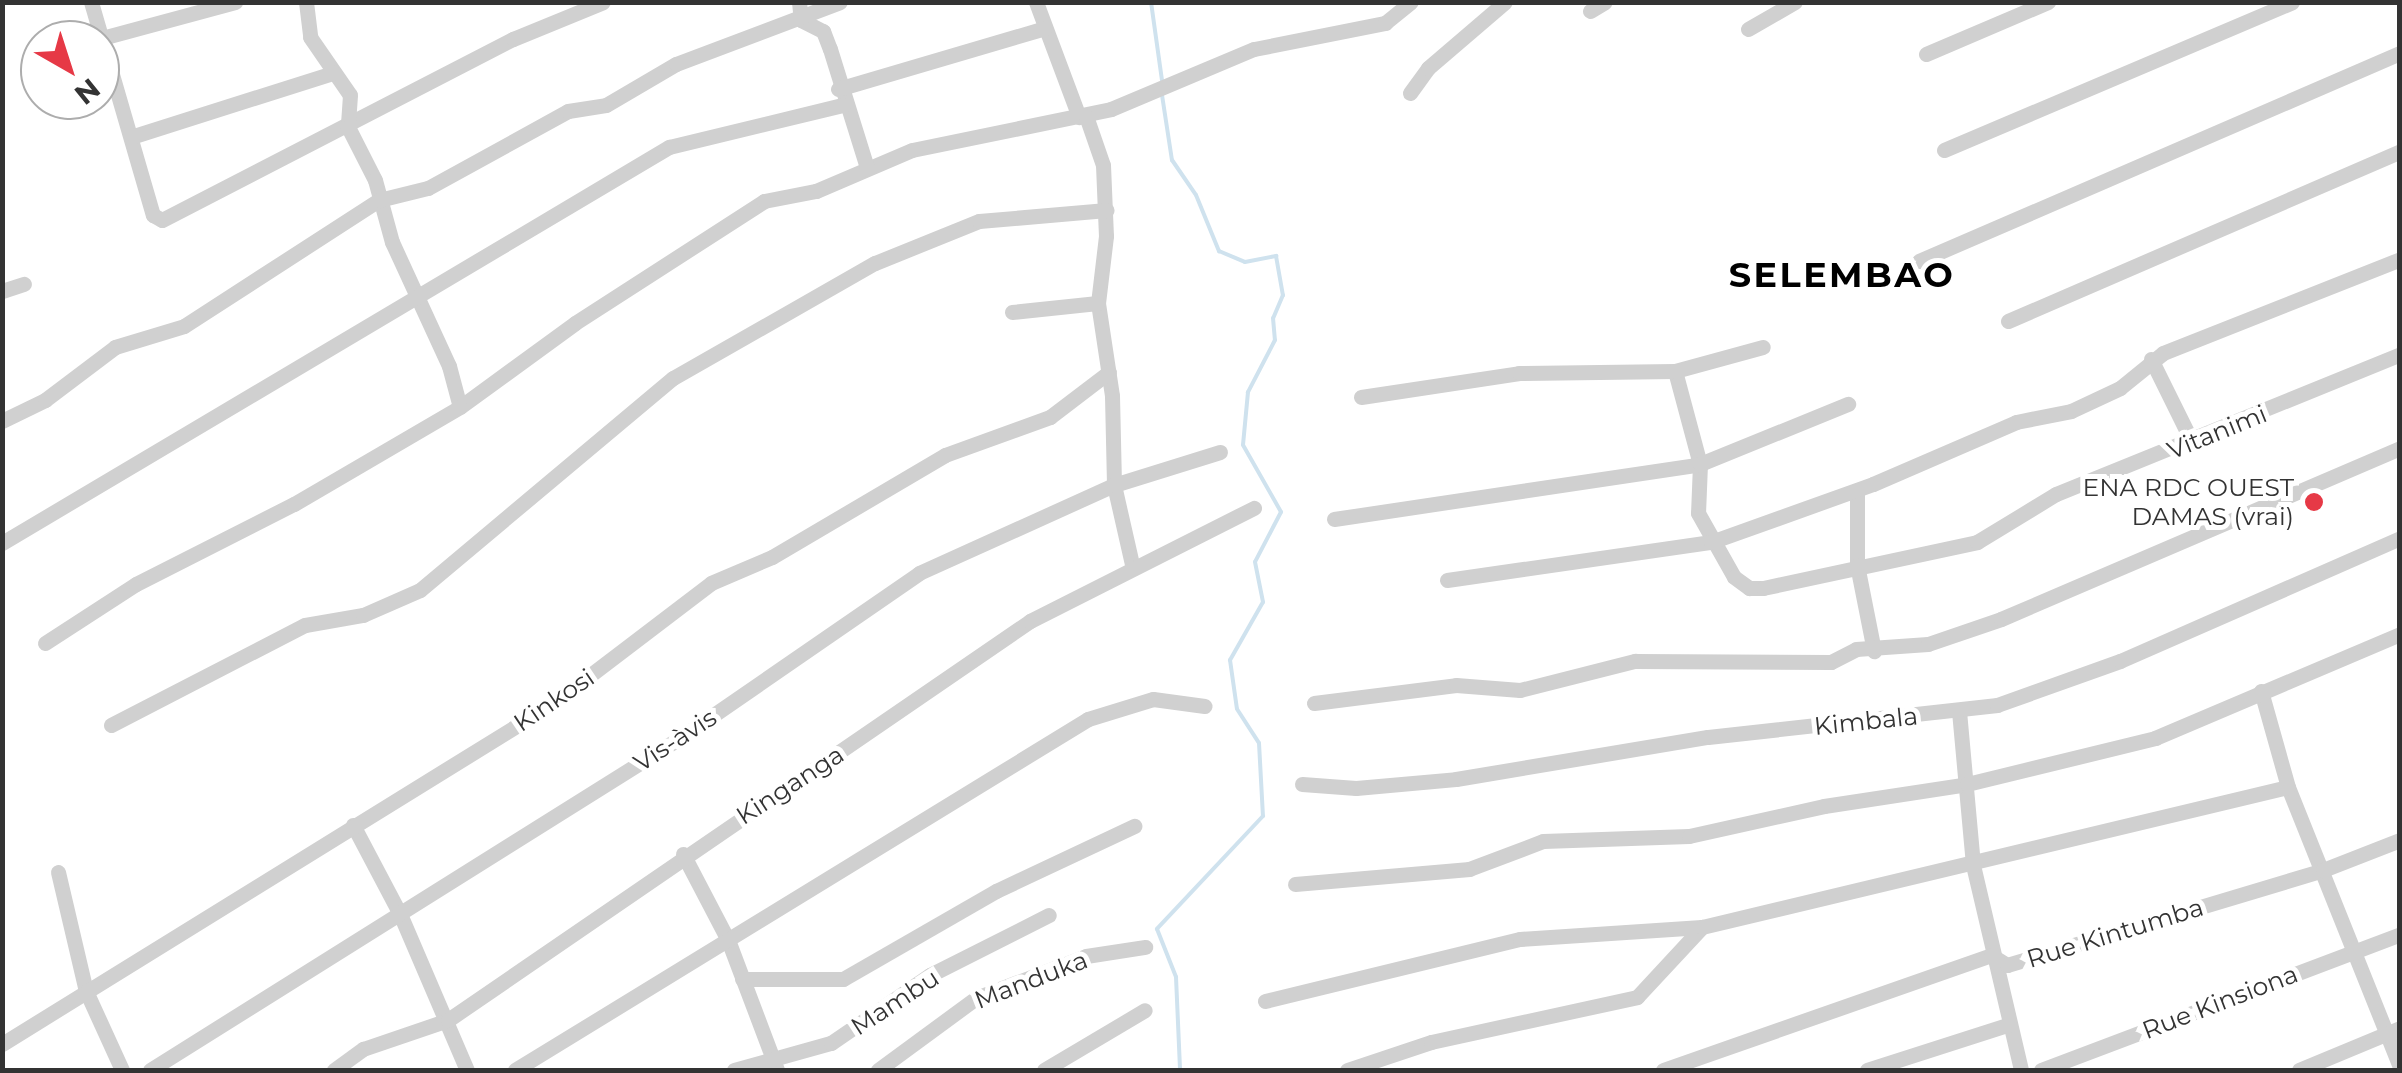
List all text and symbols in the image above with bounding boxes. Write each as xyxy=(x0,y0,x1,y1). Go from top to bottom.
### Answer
north arrow xyxy=(20,20,120,120)
text: N xyxy=(68,71,107,112)
district label: SELEMBAO xyxy=(1729,254,1955,296)
street label: Vitanimi xyxy=(2163,398,2271,466)
place label: ENA RDC OUEST DAMAS (vrai) xyxy=(2083,473,2294,532)
marker: ENA RDC OUEST DAMAS (vrai) xyxy=(2303,491,2325,513)
street label: Kinkosi xyxy=(508,662,600,738)
street label: Kimbala xyxy=(1813,701,1919,741)
street label: Vis-àvis xyxy=(628,702,722,778)
street label: Kinganga xyxy=(731,739,849,831)
street label: Rue Kintumba xyxy=(2023,892,2207,974)
street label: Manduka xyxy=(970,945,1092,1015)
street label: Rue Kinsiona xyxy=(2138,959,2302,1045)
street label: Mambu xyxy=(845,962,945,1042)

